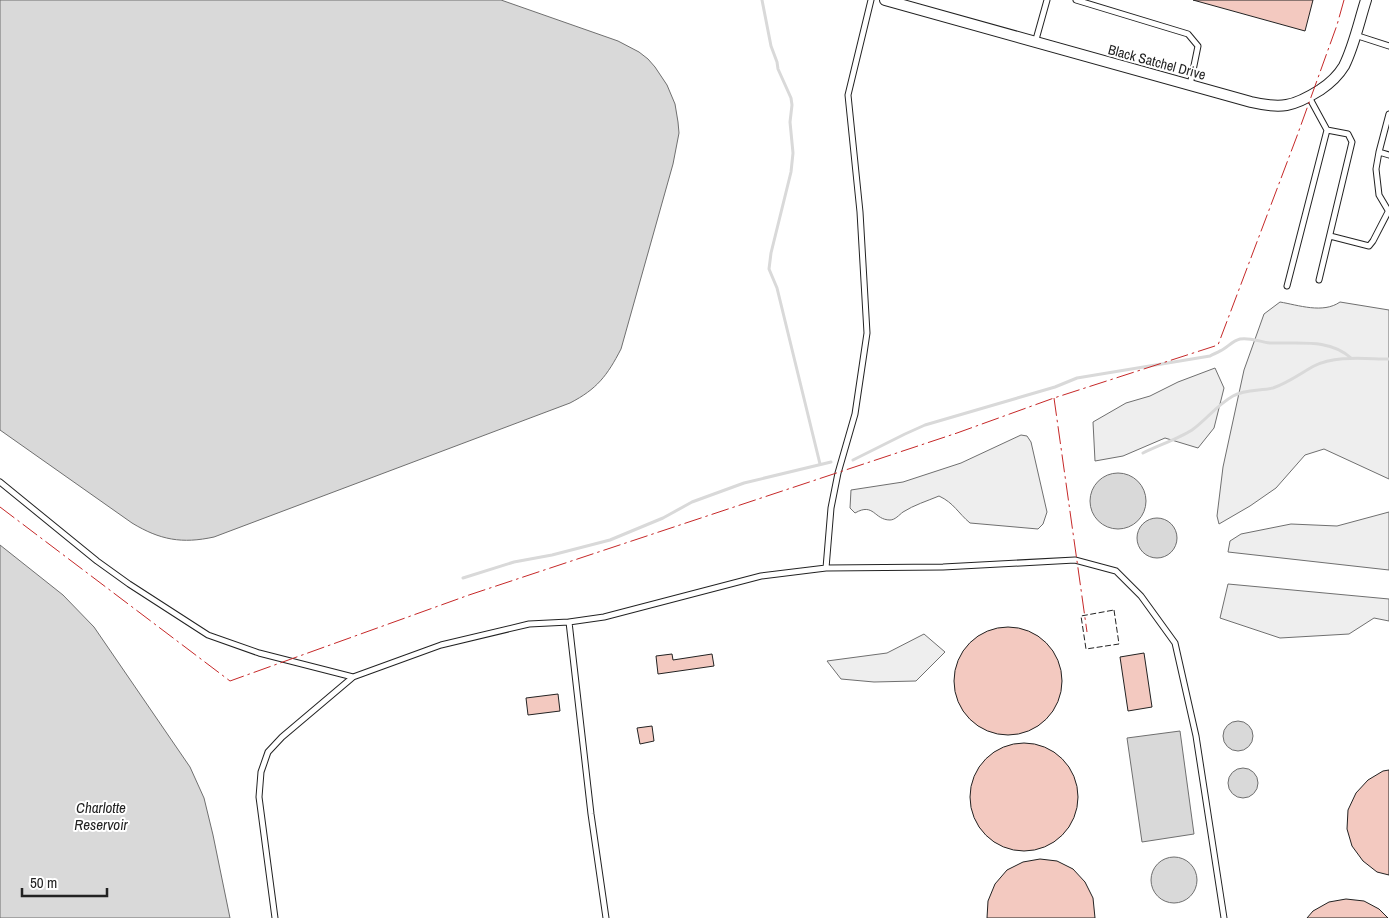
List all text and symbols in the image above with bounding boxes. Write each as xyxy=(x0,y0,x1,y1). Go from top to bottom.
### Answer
street label: Black Satchel Drive xyxy=(1106,40,1208,84)
water label: Charlotte Reservoir xyxy=(74,797,129,835)
scale bar xyxy=(22,866,108,898)
text: 50 m xyxy=(30,872,57,893)

